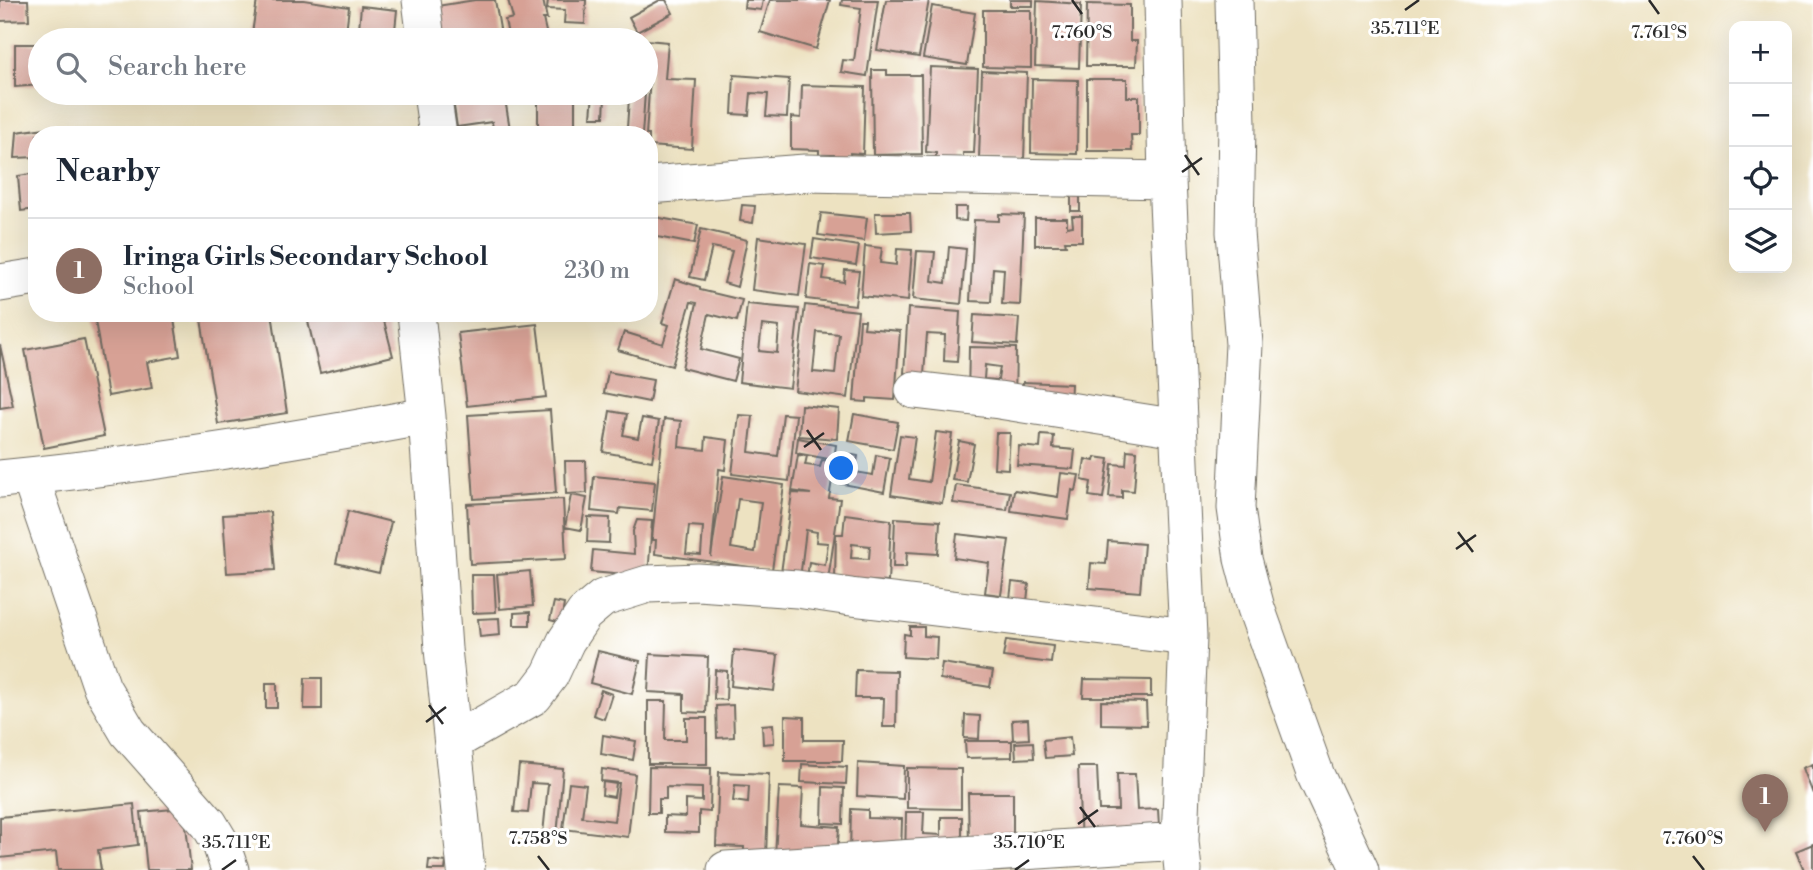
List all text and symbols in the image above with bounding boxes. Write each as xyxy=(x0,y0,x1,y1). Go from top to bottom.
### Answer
text: 35.711°E xyxy=(1371,17,1439,40)
text: 7.760°S xyxy=(1052,21,1112,44)
text: 7.761°S xyxy=(1631,21,1687,44)
map controls xyxy=(1729,21,1792,273)
button: + xyxy=(1729,21,1792,84)
search box xyxy=(28,28,658,105)
icon: search xyxy=(52,48,90,86)
text: Search here xyxy=(108,51,247,83)
button: − xyxy=(1729,84,1792,147)
button: locate xyxy=(1729,147,1792,210)
text: Nearby xyxy=(56,153,160,191)
button: layers xyxy=(1729,210,1792,273)
text: Iringa Girls Secondary School xyxy=(123,241,488,273)
text: 1 xyxy=(73,257,85,285)
text: 230 m xyxy=(564,257,630,285)
text: School xyxy=(123,273,194,301)
your location xyxy=(824,451,858,485)
pin: 1 xyxy=(1742,774,1788,832)
text: 7.758°S xyxy=(508,827,568,850)
text: 7.760°S xyxy=(1663,827,1723,850)
text: 35.711°E xyxy=(202,831,270,854)
text: 35.710°E xyxy=(993,831,1065,854)

